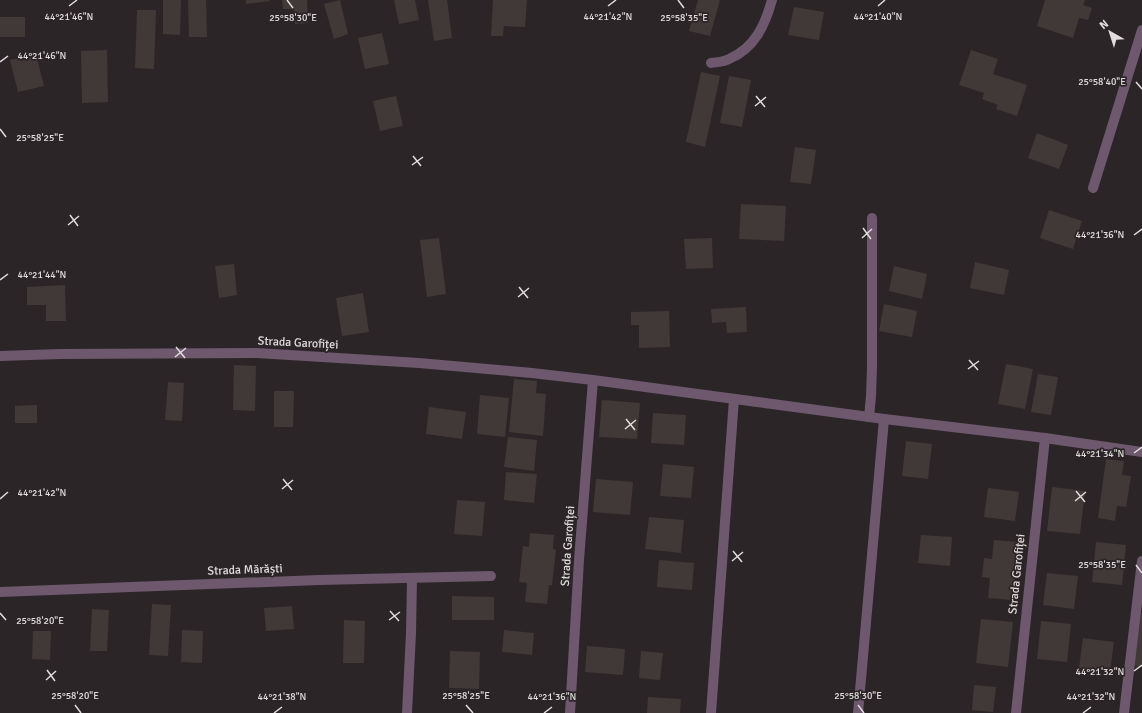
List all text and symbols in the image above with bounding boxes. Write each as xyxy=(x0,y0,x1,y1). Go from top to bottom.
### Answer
text: 44°21'46"N xyxy=(45,11,93,23)
text: 44°21'42"N xyxy=(584,11,632,23)
text: 44°21'40"N xyxy=(854,11,902,23)
text: 25°58'30"E xyxy=(269,12,317,24)
text: 25°58'35"E xyxy=(660,12,708,24)
north arrow xyxy=(1090,12,1130,52)
text: N xyxy=(1097,17,1111,32)
text: 44°21'46"N xyxy=(18,50,66,62)
text: 25°58'40"E xyxy=(1078,76,1126,88)
text: 25°58'25"E xyxy=(16,132,64,144)
text: 44°21'36"N xyxy=(1076,229,1124,241)
text: 44°21'44"N xyxy=(18,269,66,281)
street label: Strada Garofiței xyxy=(257,333,339,353)
text: 44°21'34"N xyxy=(1076,448,1124,460)
text: 44°21'42"N xyxy=(18,487,66,499)
street label: Strada Garofiței xyxy=(558,505,578,587)
street label: Strada Garofiței xyxy=(1005,533,1029,615)
text: 25°58'35"E xyxy=(1078,559,1126,571)
street label: Strada Mărăști xyxy=(207,561,283,579)
text: 25°58'20"E xyxy=(16,615,64,627)
text: 44°21'32"N xyxy=(1076,666,1124,678)
text: 25°58'20"E xyxy=(51,690,99,702)
text: 25°58'25"E xyxy=(442,690,490,702)
text: 25°58'30"E xyxy=(834,690,882,702)
text: 44°21'38"N xyxy=(258,691,306,703)
text: 44°21'36"N xyxy=(528,691,576,703)
text: 44°21'32"N xyxy=(1067,691,1115,703)

